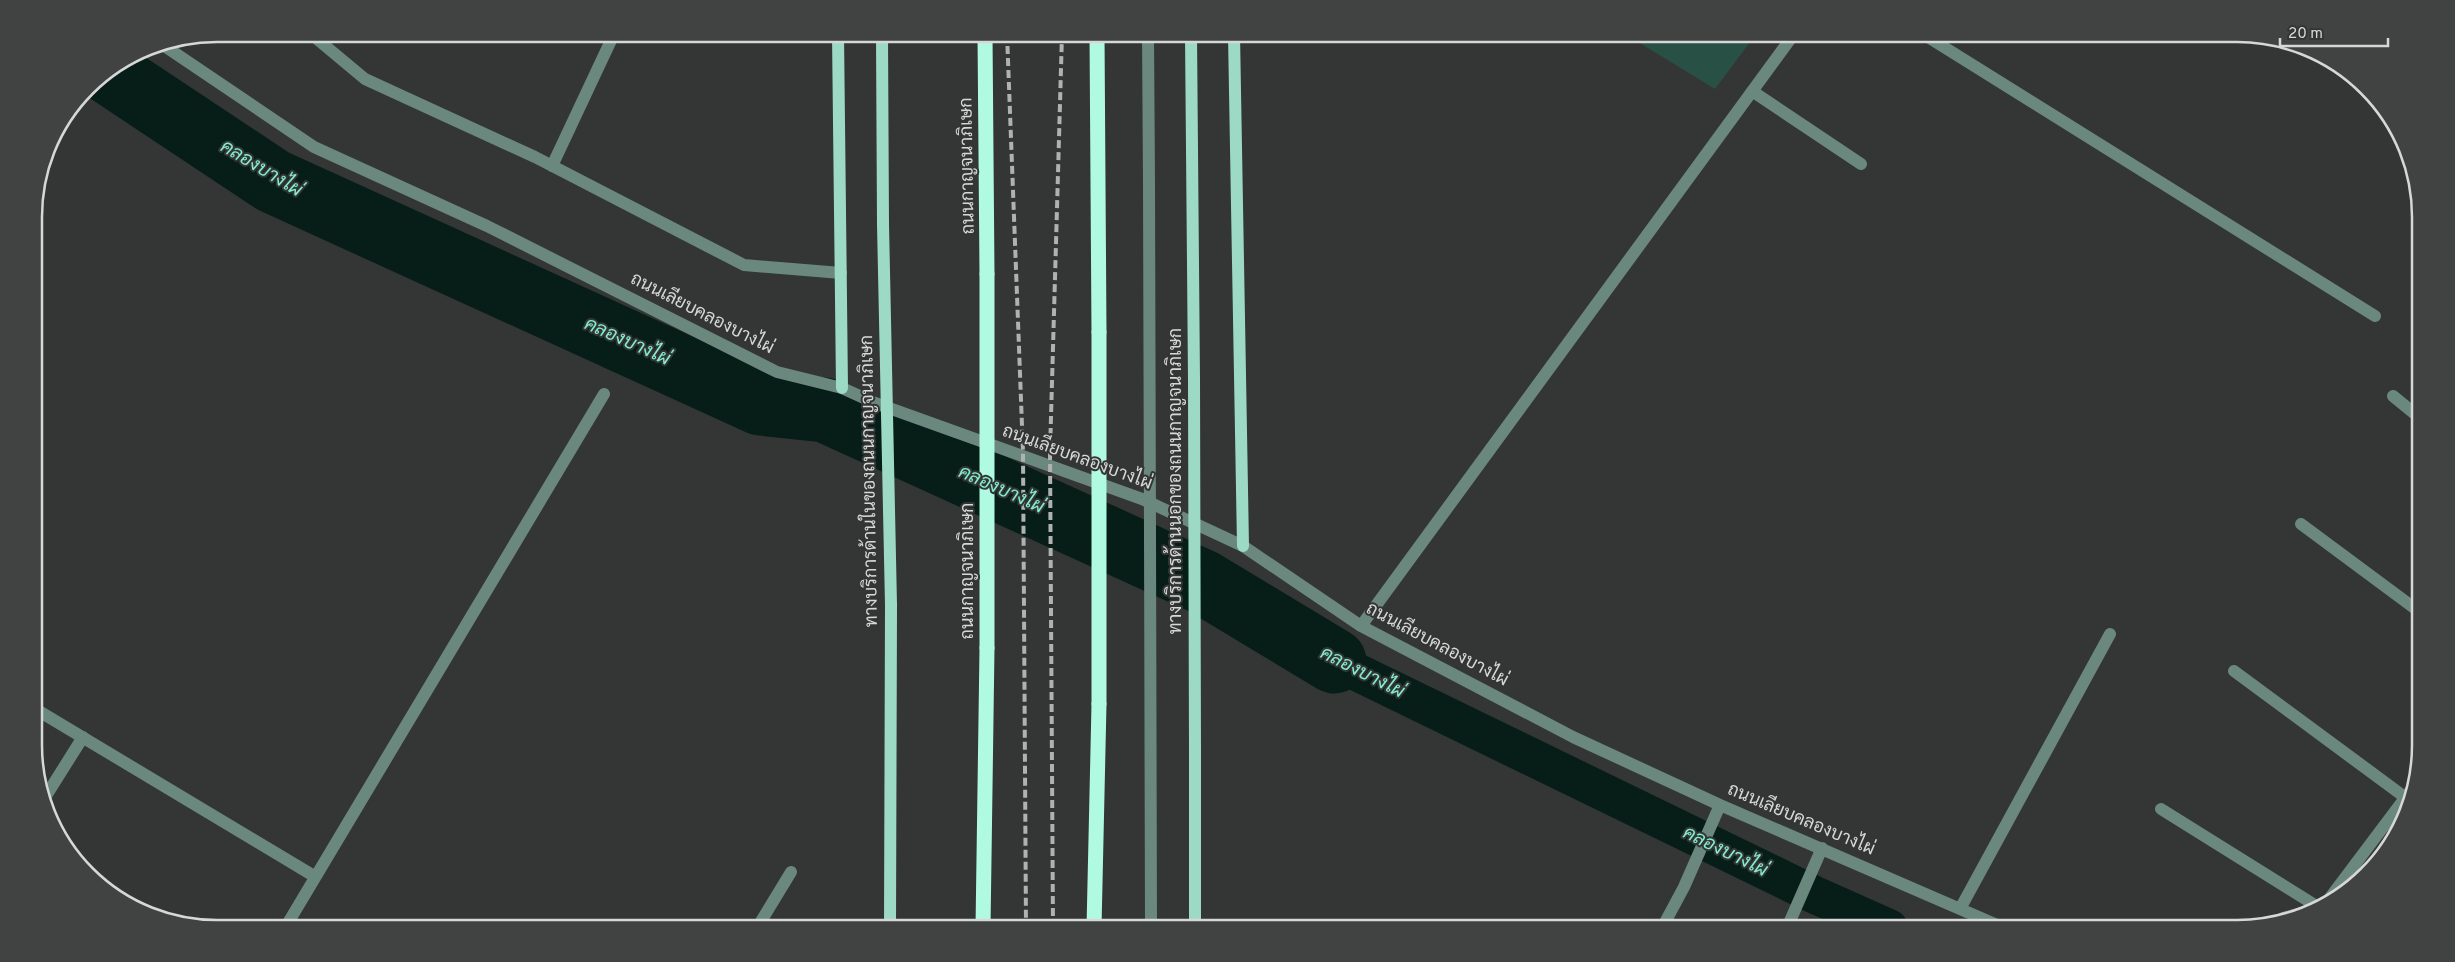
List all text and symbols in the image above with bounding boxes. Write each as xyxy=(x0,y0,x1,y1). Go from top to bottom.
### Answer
scale bar xyxy=(2280,15,2388,47)
text: 20 m xyxy=(2288,25,2323,44)
street label: ถนนกาญจนาภิเษก xyxy=(954,97,981,235)
water label: คลองบางไผ่ xyxy=(216,133,308,203)
street label: ถนนเลียบคลองบางไผ่ xyxy=(627,268,777,360)
water label: คลองบางไผ่ xyxy=(581,313,673,371)
street label: ทางบริการด้านนอกของถนนกาญจนาภิเษก xyxy=(1163,328,1188,634)
street label: ทางบริการด้านในของถนนกาญจนาภิเษก xyxy=(853,335,884,627)
street label: ถนนเลียบคลองบางไผ่ xyxy=(999,421,1155,495)
water label: คลองบางไผ่ xyxy=(955,461,1047,519)
street label: ถนนกาญจนาภิเษก xyxy=(956,503,980,639)
street label: ถนนเลียบคลองบางไผ่ xyxy=(1362,598,1512,692)
water label: คลองบางไผ่ xyxy=(1316,642,1408,704)
street label: ถนนเลียบคลองบางไผ่ xyxy=(1724,779,1878,861)
water label: คลองบางไผ่ xyxy=(1679,822,1771,882)

